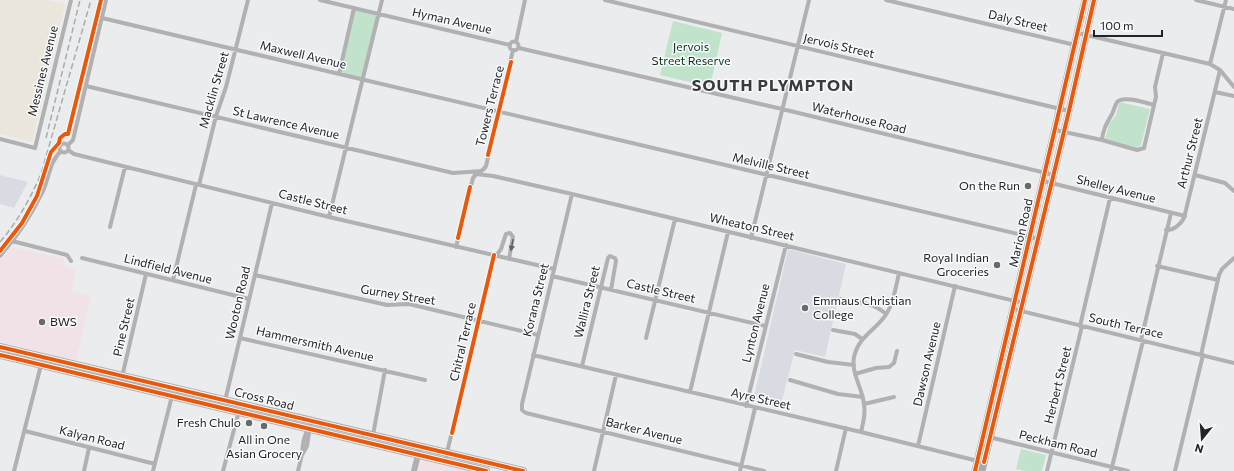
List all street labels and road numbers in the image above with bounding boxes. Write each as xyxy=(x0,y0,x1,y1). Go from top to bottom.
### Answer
street label: Hyman Avenue xyxy=(411,4,493,36)
street label: Daly Street xyxy=(987,6,1049,34)
street label: Messines Avenue xyxy=(24,24,60,117)
street label: Jervois Street xyxy=(802,30,876,61)
street label: Maxwell Avenue xyxy=(259,37,348,71)
street label: Macklin Street xyxy=(195,50,231,130)
street label: Towers Terrace xyxy=(472,64,506,148)
street label: Waterhouse Road xyxy=(811,99,908,136)
street label: St Lawrence Avenue xyxy=(231,103,341,141)
street label: Arthur Street xyxy=(1173,116,1205,190)
street label: Melville Street xyxy=(731,149,811,181)
street label: Shelley Avenue xyxy=(1075,171,1157,205)
street label: Castle Street xyxy=(277,186,349,216)
street label: Marion Road xyxy=(1005,197,1035,268)
street label: Wheaton Street xyxy=(708,209,796,243)
street label: Lindfield Avenue xyxy=(123,250,214,286)
street label: Korana Street xyxy=(519,262,551,338)
street label: Wallira Street xyxy=(570,264,602,339)
street label: Wooton Road xyxy=(222,265,252,341)
street label: Castle Street xyxy=(625,275,697,305)
street label: Gurney Street xyxy=(360,281,437,307)
street label: Lynton Avenue xyxy=(738,282,772,364)
street label: Pine Street xyxy=(109,296,137,358)
street label: Chitral Terrace xyxy=(446,301,478,383)
street label: South Terrace xyxy=(1088,310,1165,340)
street label: Dawson Avenue xyxy=(909,320,943,407)
street label: Hammersmith Avenue xyxy=(255,323,375,363)
street label: Herbert Street xyxy=(1041,344,1073,425)
street label: Cross Road xyxy=(233,384,296,412)
street label: Ayre Street xyxy=(730,384,793,412)
street label: Barker Avenue xyxy=(604,414,684,446)
street label: Kalyan Road xyxy=(58,422,126,452)
street label: Peckham Road xyxy=(1018,427,1099,460)

